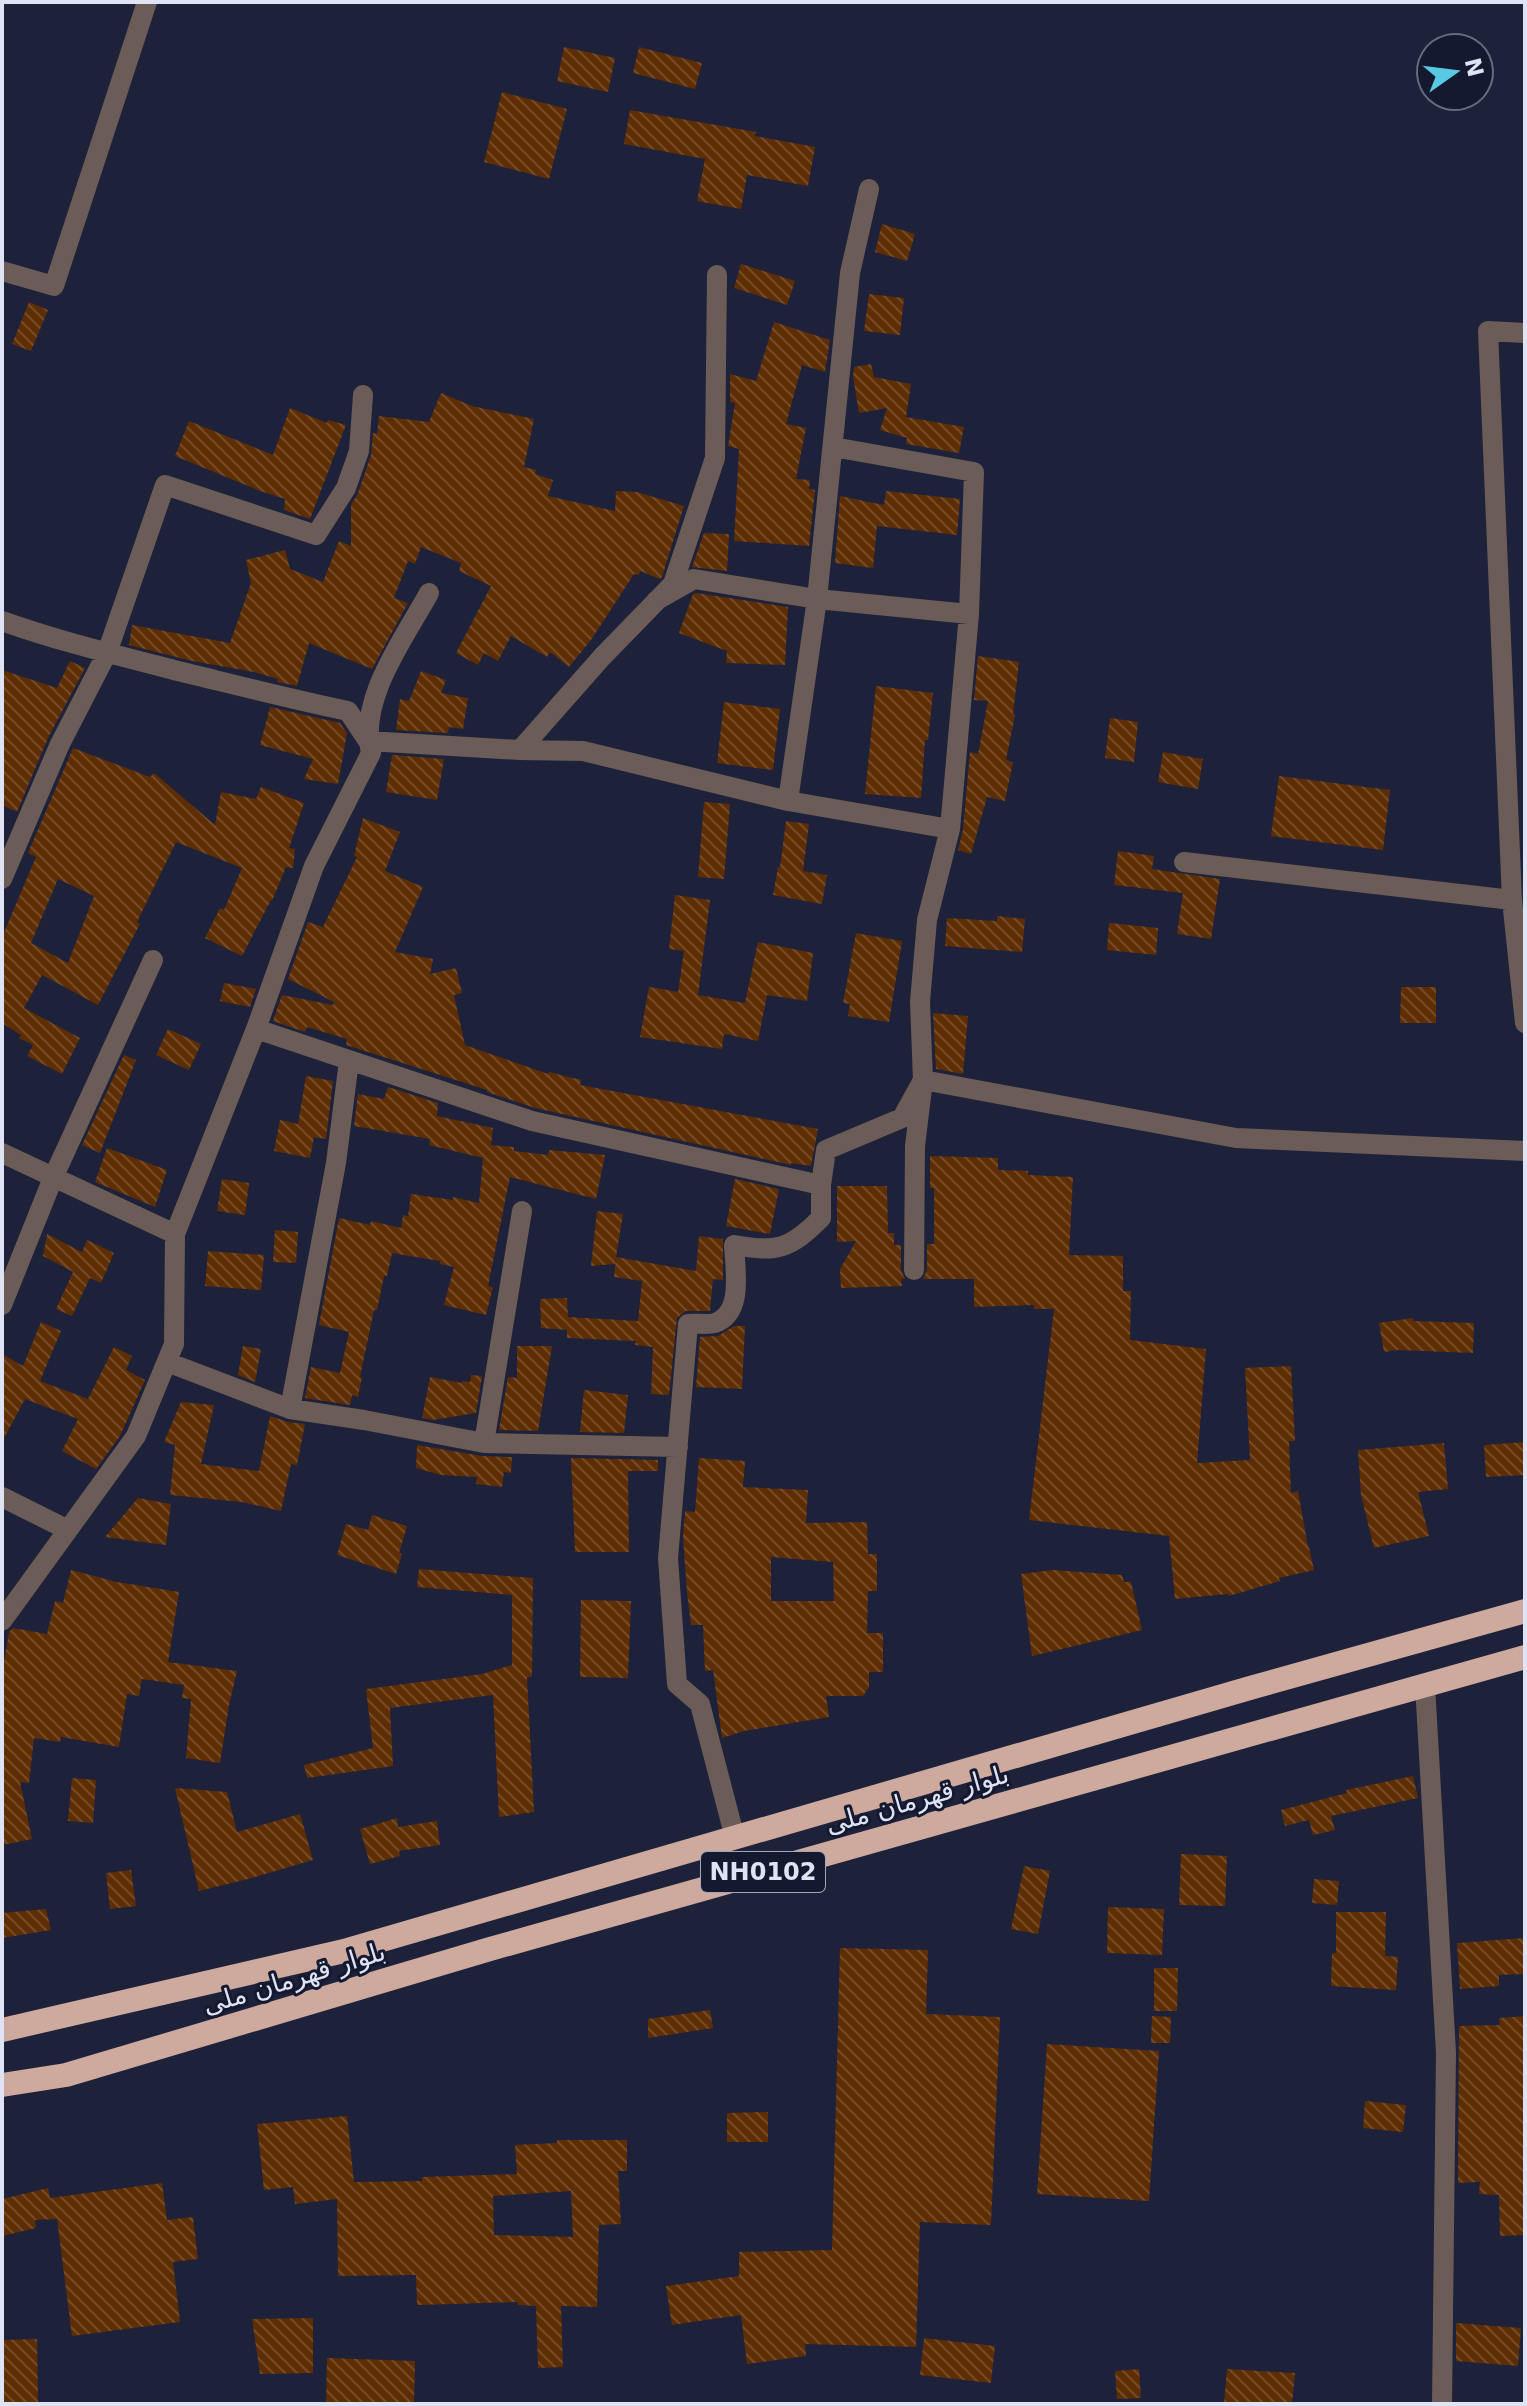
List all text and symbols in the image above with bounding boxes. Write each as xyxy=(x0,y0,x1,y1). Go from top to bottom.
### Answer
north arrow xyxy=(1415,32,1495,112)
text: N xyxy=(1460,55,1488,79)
street label: بلوار قهرمان ملی xyxy=(822,1758,1012,1840)
road number: NH0102 xyxy=(701,1852,825,1892)
street label: بلوار قهرمان ملی xyxy=(199,1936,389,2021)

